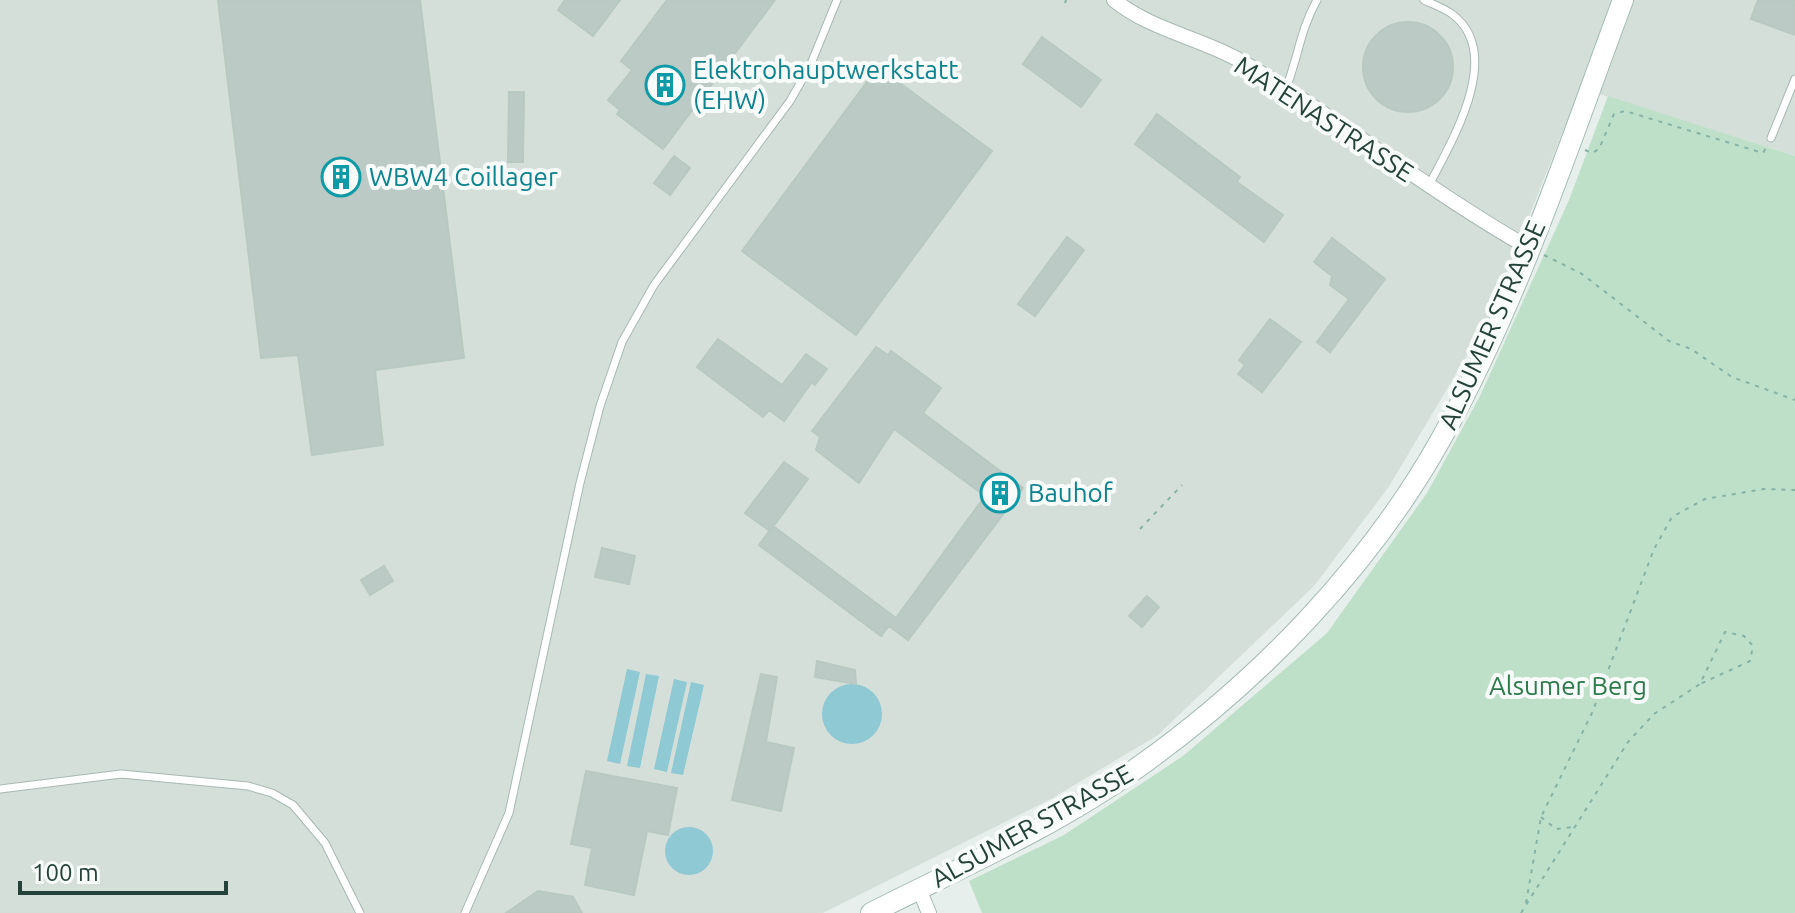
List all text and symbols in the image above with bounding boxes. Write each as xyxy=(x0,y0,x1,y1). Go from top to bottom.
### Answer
street label: MATENASTRASSE xyxy=(1230,50,1419,187)
place label: Elektrohauptwerkstatt (EHW) xyxy=(693,55,958,114)
building icon: Elektrohauptwerkstatt (EHW) xyxy=(644,64,686,106)
building icon: WBW4 Coillager xyxy=(320,156,362,198)
place label: WBW4 Coillager xyxy=(369,162,558,191)
street label: ALSUMER STRASSE xyxy=(1432,216,1551,434)
building icon: Bauhof xyxy=(979,472,1021,514)
place label: Bauhof xyxy=(1028,478,1114,507)
park label: Alsumer Berg xyxy=(1489,671,1647,700)
street label: ALSUMER STRASSE xyxy=(926,758,1137,893)
scale bar xyxy=(20,845,226,895)
text: 100 m xyxy=(32,859,99,886)

